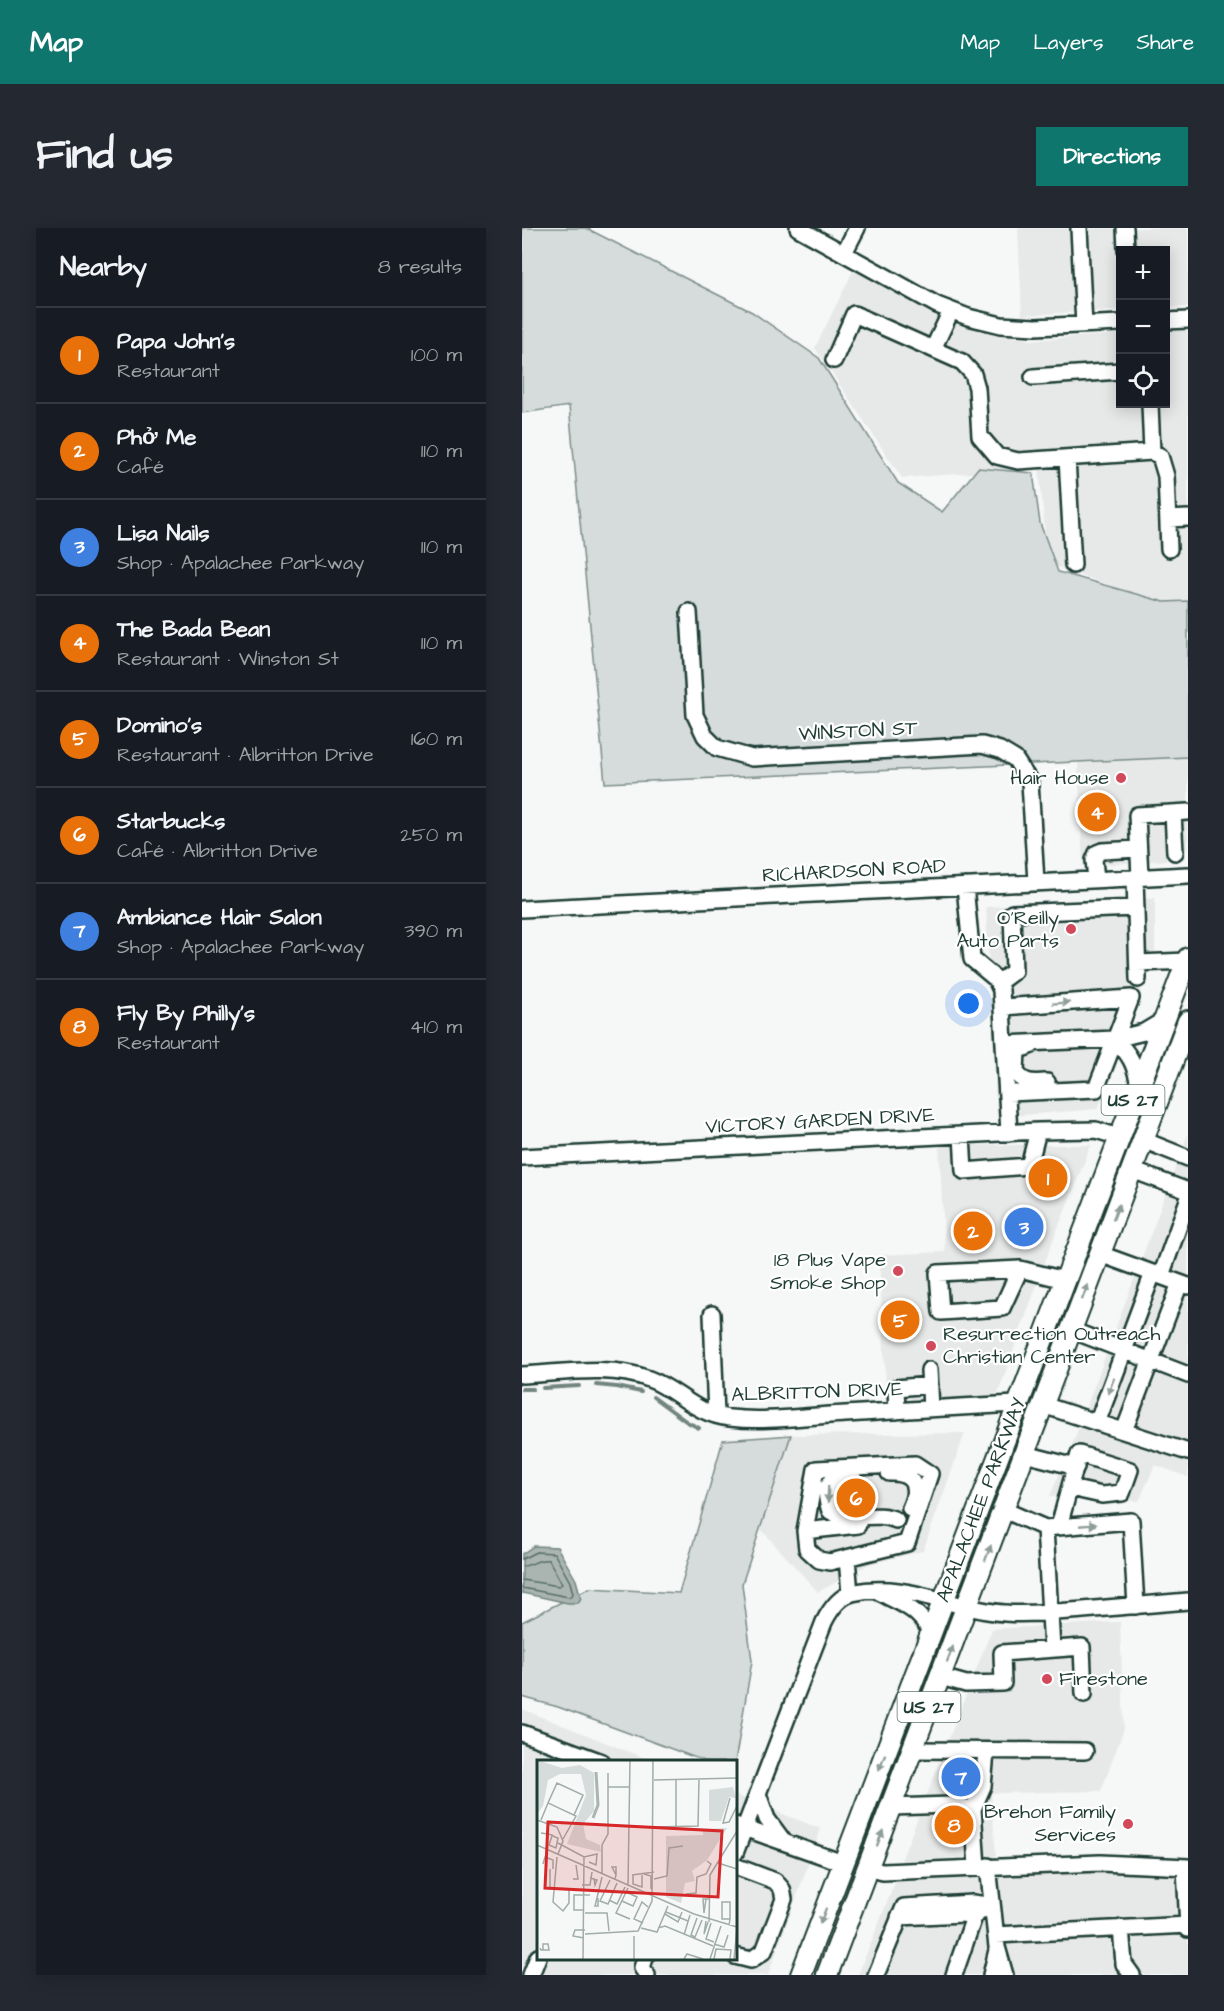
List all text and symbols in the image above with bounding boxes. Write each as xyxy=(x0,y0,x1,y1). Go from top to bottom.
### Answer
text: Map xyxy=(30,23,83,62)
text: Map xyxy=(960,28,1000,57)
text: Layers xyxy=(1033,28,1103,57)
text: Share xyxy=(1136,28,1194,57)
text: Find us xyxy=(36,127,173,185)
button: Directions xyxy=(1036,127,1188,186)
map controls xyxy=(1116,246,1170,408)
button: + xyxy=(1116,246,1170,300)
text: Nearby xyxy=(60,249,147,285)
text: 8 results xyxy=(378,253,462,281)
button: − xyxy=(1116,300,1170,354)
text: Papa John's xyxy=(117,326,235,357)
text: 1 xyxy=(78,341,81,369)
text: 100 m xyxy=(411,341,462,369)
button: locate xyxy=(1116,354,1170,408)
text: Restaurant xyxy=(117,357,220,385)
text: Phở Me xyxy=(117,422,196,453)
text: 2 xyxy=(74,437,85,465)
text: 110 m xyxy=(421,437,462,465)
text: Café xyxy=(117,453,164,481)
text: Lisa Nails xyxy=(117,518,209,549)
text: 3 xyxy=(74,533,85,561)
text: 110 m xyxy=(421,533,462,561)
text: Shop · Apalachee Parkway xyxy=(117,549,364,577)
text: The Bada Bean xyxy=(117,614,270,645)
text: 4 xyxy=(73,629,86,657)
text: 110 m xyxy=(421,629,462,657)
text: Restaurant · Winston St xyxy=(117,645,339,673)
text: Domino's xyxy=(117,710,202,741)
street label: WINSTON ST xyxy=(798,714,919,748)
text: 5 xyxy=(72,725,87,753)
text: 160 m xyxy=(411,725,462,753)
text: Restaurant · Albritton Drive xyxy=(117,741,374,769)
place label: Hair House xyxy=(1010,764,1109,792)
marker: Hair House xyxy=(1114,771,1128,785)
pin: 4 xyxy=(1078,790,1116,834)
text: Starbucks xyxy=(117,806,225,837)
text: 6 xyxy=(73,821,86,849)
text: 250 m xyxy=(400,821,462,849)
text: Café · Albritton Drive xyxy=(117,837,318,865)
street label: RICHARDSON ROAD xyxy=(761,852,947,890)
text: Ambiance Hair Salon xyxy=(117,902,322,933)
place label: O'Reilly Auto Parts xyxy=(957,904,1059,955)
text: 7 xyxy=(73,917,86,945)
text: 390 m xyxy=(404,917,462,945)
marker: O'Reilly Auto Parts xyxy=(1064,922,1078,936)
text: Shop · Apalachee Parkway xyxy=(117,933,364,961)
your location xyxy=(954,989,983,1018)
text: Fly By Philly's xyxy=(117,998,255,1029)
one-way arrow xyxy=(1051,998,1070,1008)
text: 8 xyxy=(73,1013,86,1041)
text: 410 m xyxy=(410,1013,462,1041)
text: Restaurant xyxy=(117,1029,220,1057)
road number: US 27 xyxy=(1102,1085,1164,1115)
street label: VICTORY GARDEN DRIVE xyxy=(705,1101,935,1141)
pin: 1 xyxy=(1028,1156,1068,1200)
one-way arrow xyxy=(1112,1203,1121,1221)
pin: 3 xyxy=(1004,1204,1044,1250)
pin: 2 xyxy=(954,1208,992,1254)
place label: 18 Plus Vape Smoke Shop xyxy=(770,1246,886,1297)
marker: 18 Plus Vape Smoke Shop xyxy=(891,1264,905,1278)
one-way arrow xyxy=(1081,1282,1091,1300)
pin: 5 xyxy=(880,1298,920,1342)
place label: Resurrection Outreach Christian Center xyxy=(943,1320,1161,1371)
marker: Resurrection Outreach Christian Center xyxy=(924,1339,938,1353)
street label: ALBRITTON DRIVE xyxy=(731,1375,903,1409)
one-way arrow xyxy=(1105,1378,1115,1396)
street label: APALACHEE PARKWAY xyxy=(929,1393,1033,1606)
pin: 6 xyxy=(836,1476,876,1520)
one-way arrow xyxy=(824,1485,833,1504)
one-way arrow xyxy=(1078,1520,1097,1529)
one-way arrow xyxy=(983,1544,993,1562)
one-way arrow xyxy=(945,1644,955,1662)
place label: Firestone xyxy=(1059,1665,1148,1693)
marker: Firestone xyxy=(1040,1672,1054,1686)
road number: US 27 xyxy=(898,1692,960,1722)
one-way arrow xyxy=(876,1753,886,1771)
pin: 7 xyxy=(942,1754,980,1800)
inset map xyxy=(537,1760,736,1960)
place label: Brehon Family Services xyxy=(984,1798,1116,1849)
pin: 8 xyxy=(934,1802,974,1848)
marker: Brehon Family Services xyxy=(1121,1817,1135,1831)
one-way arrow xyxy=(876,1829,885,1847)
one-way arrow xyxy=(818,1907,827,1925)

